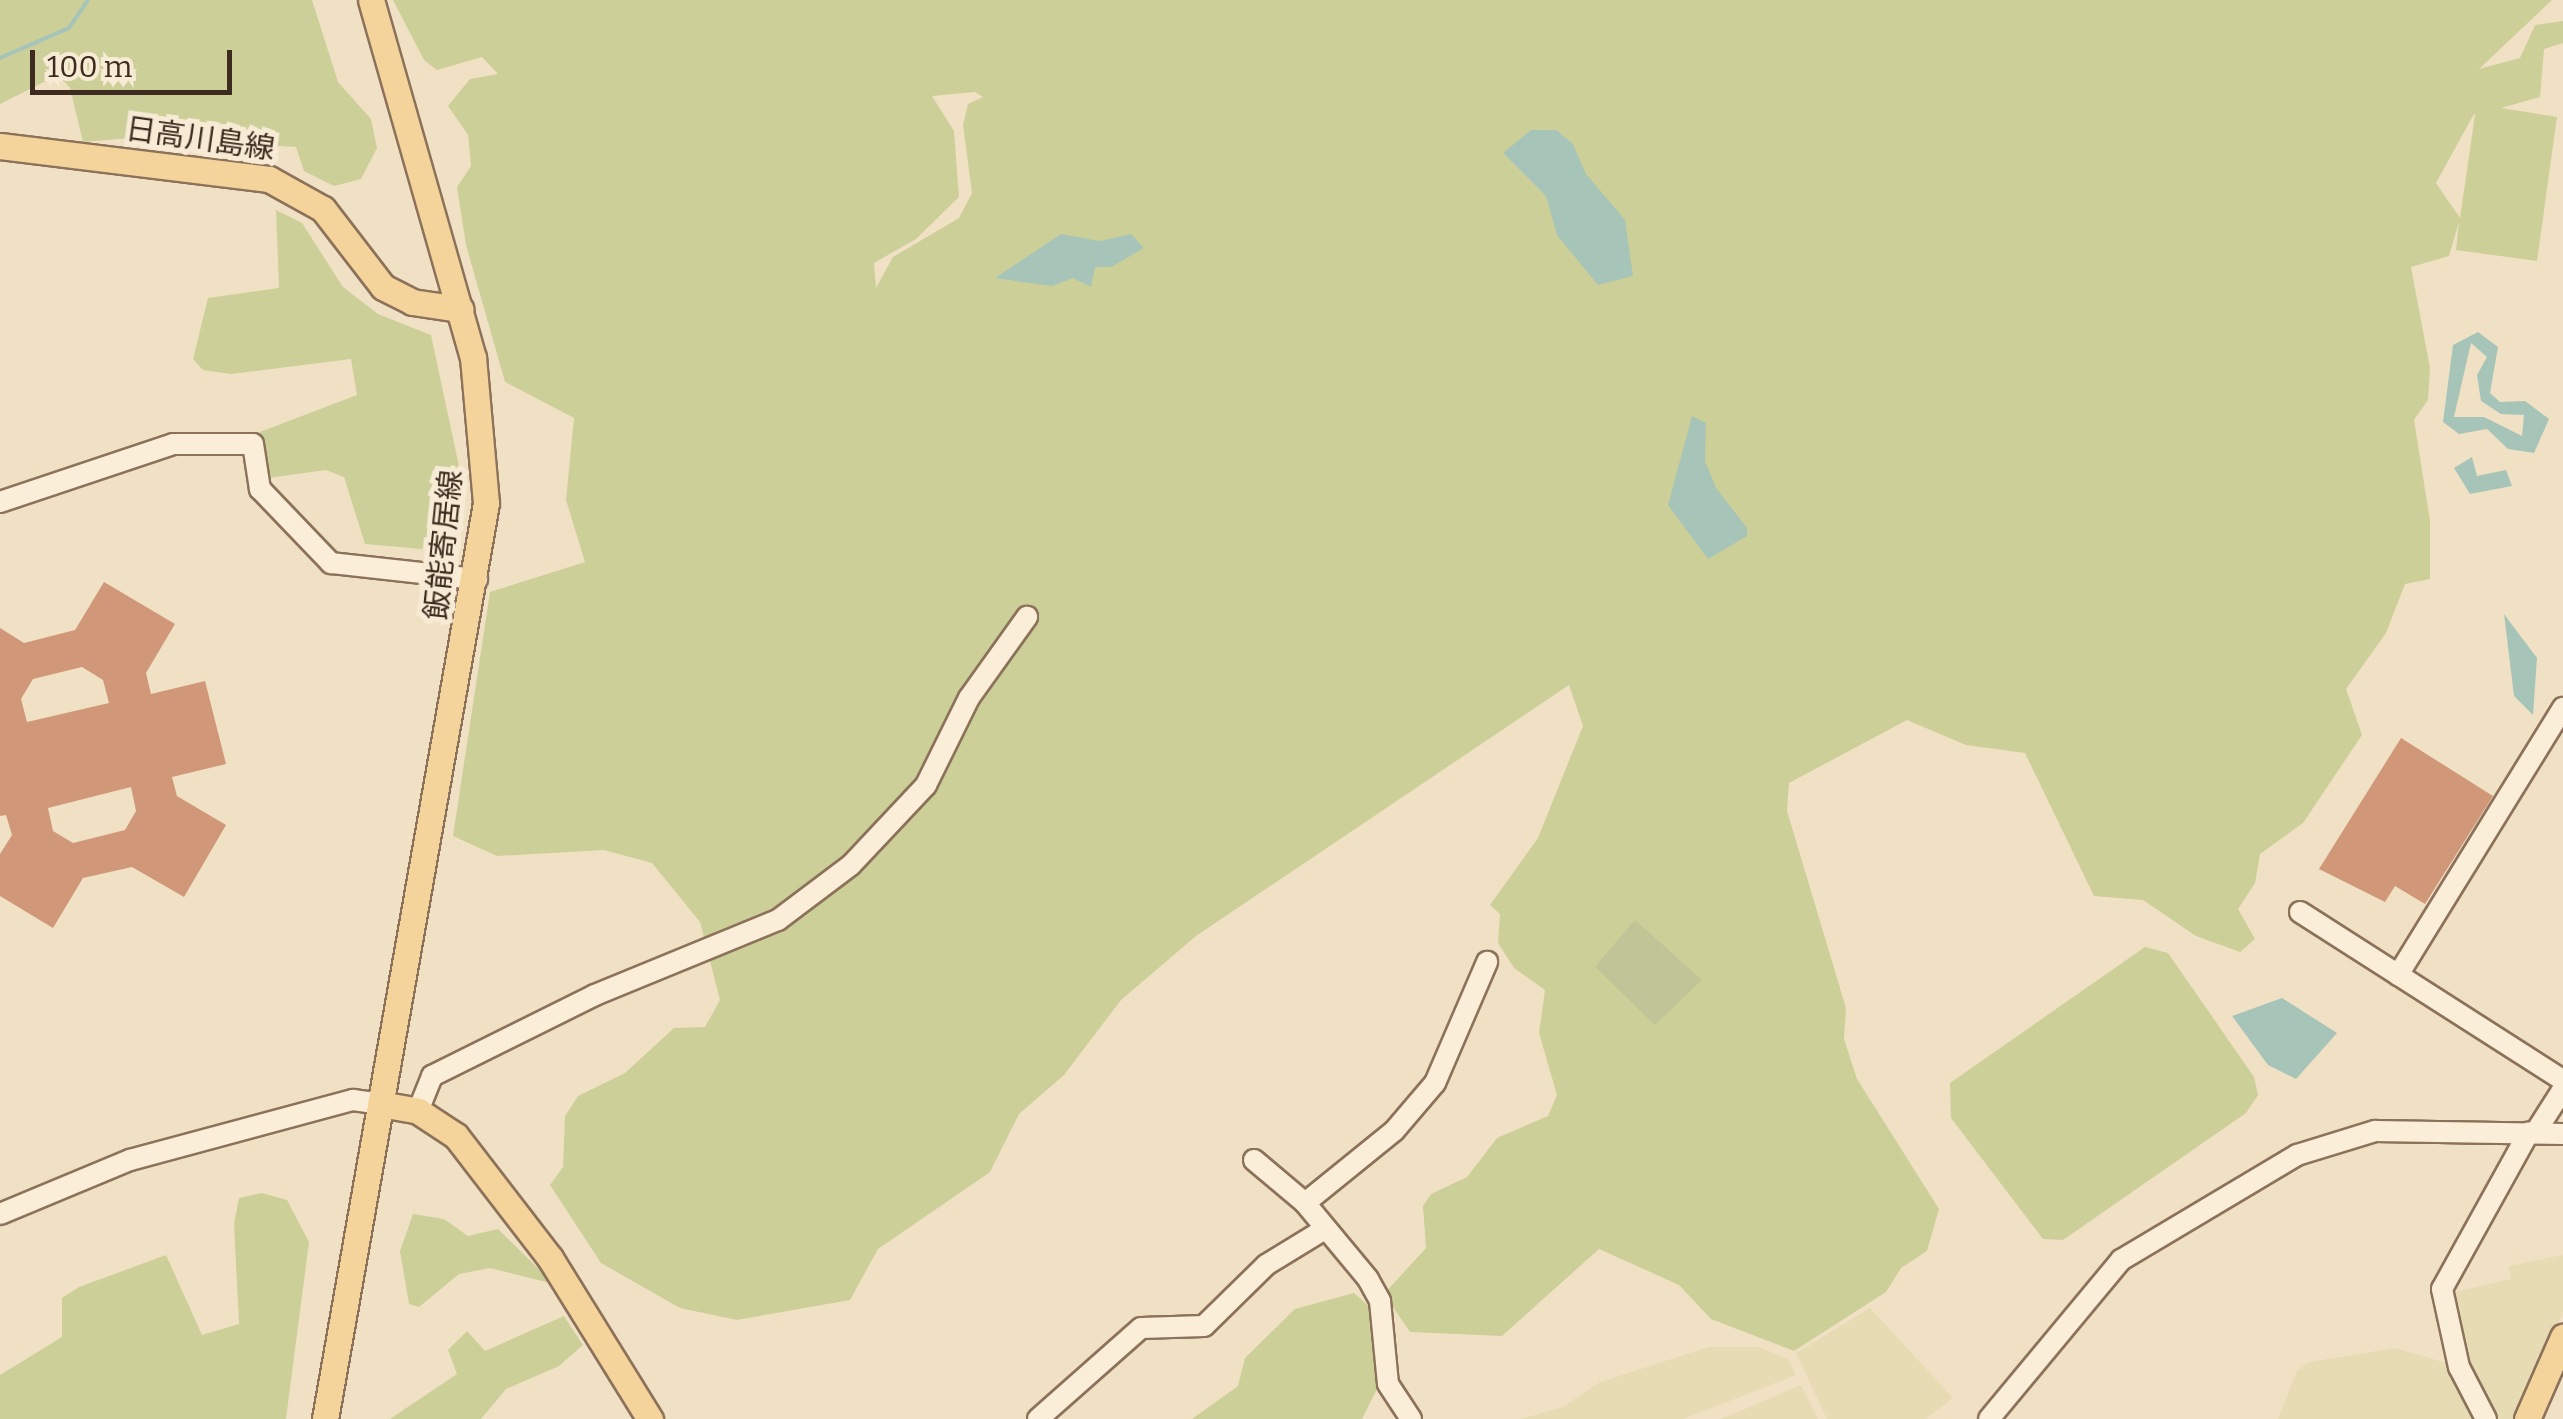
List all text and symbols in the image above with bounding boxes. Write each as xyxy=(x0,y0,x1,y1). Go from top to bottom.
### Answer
scale bar xyxy=(35,30,238,92)
text: 100 m xyxy=(47,49,132,85)
street label: 日高川島線 xyxy=(123,111,277,167)
street label: 飯能寄居線 xyxy=(418,469,470,621)

